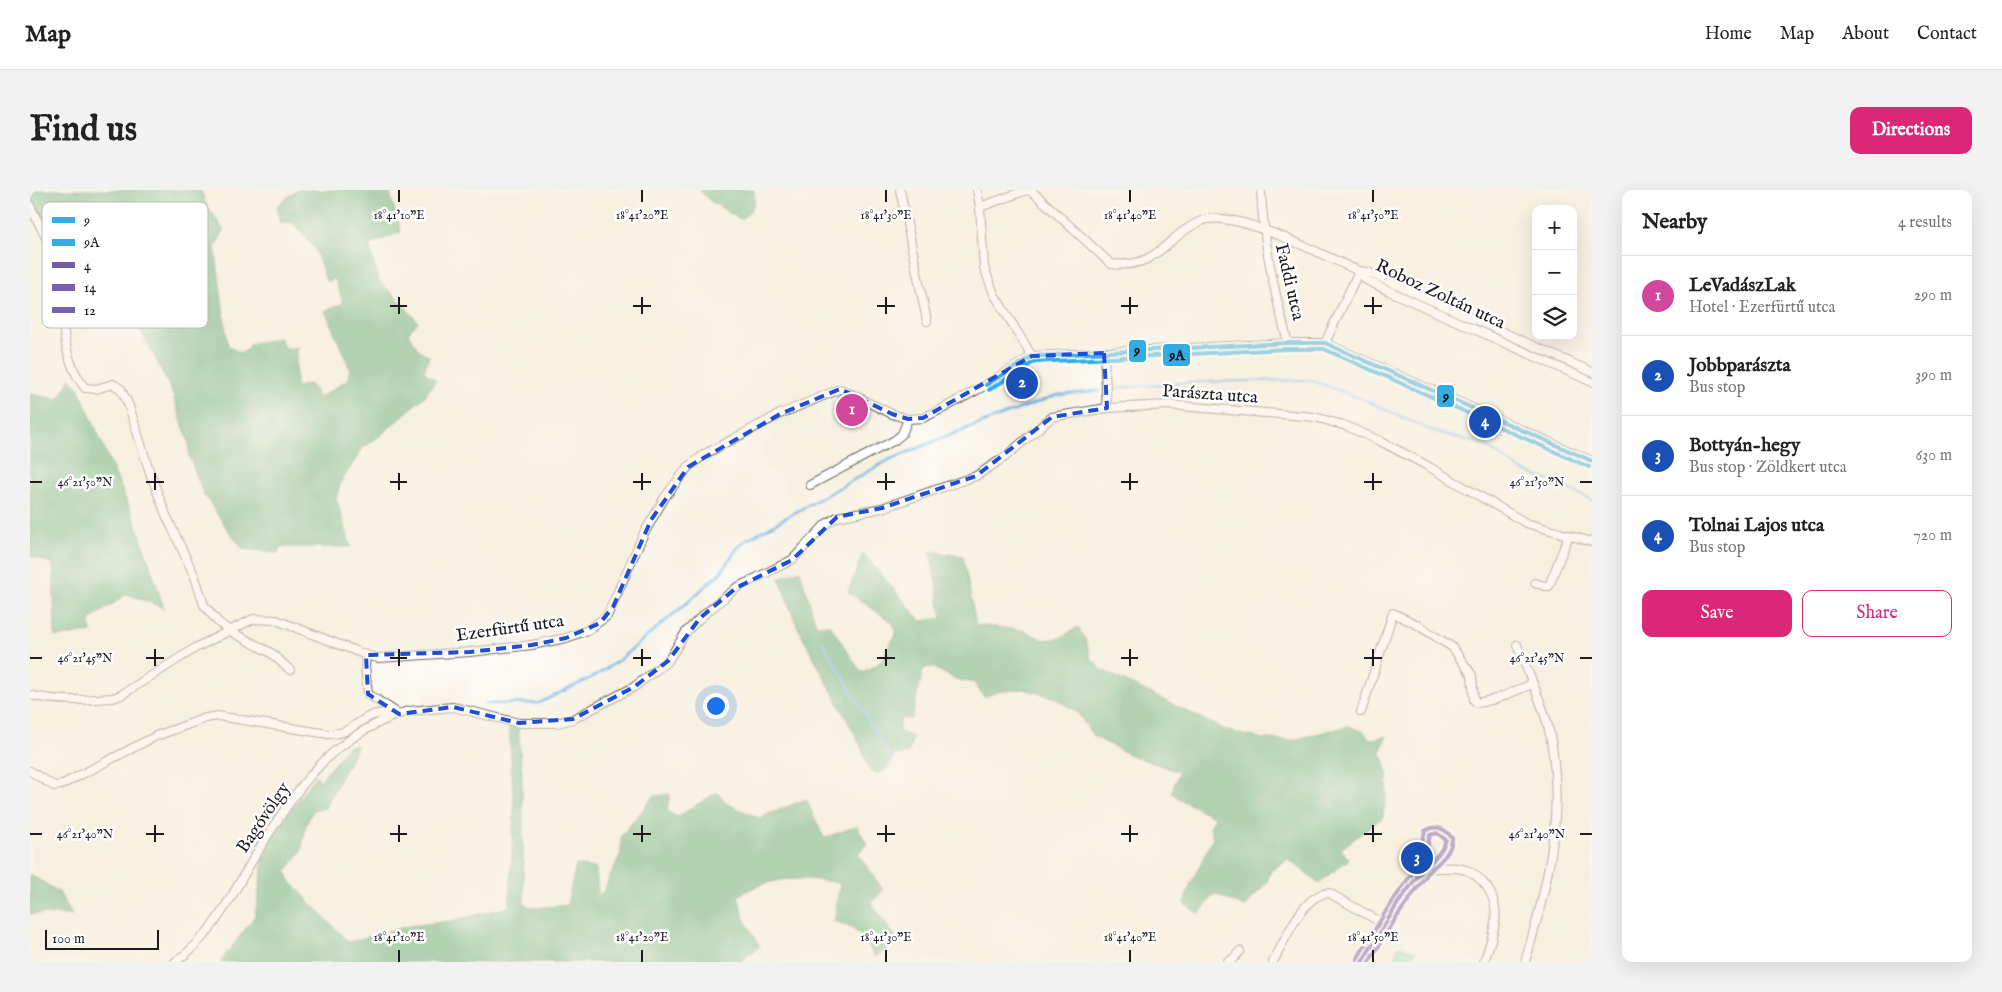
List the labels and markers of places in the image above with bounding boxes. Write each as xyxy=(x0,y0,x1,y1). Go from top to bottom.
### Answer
pin: 2 xyxy=(1006,364,1038,402)
pin: 1 xyxy=(836,391,868,429)
pin: 4 xyxy=(1469,403,1501,441)
pin: 3 xyxy=(1401,839,1433,877)

